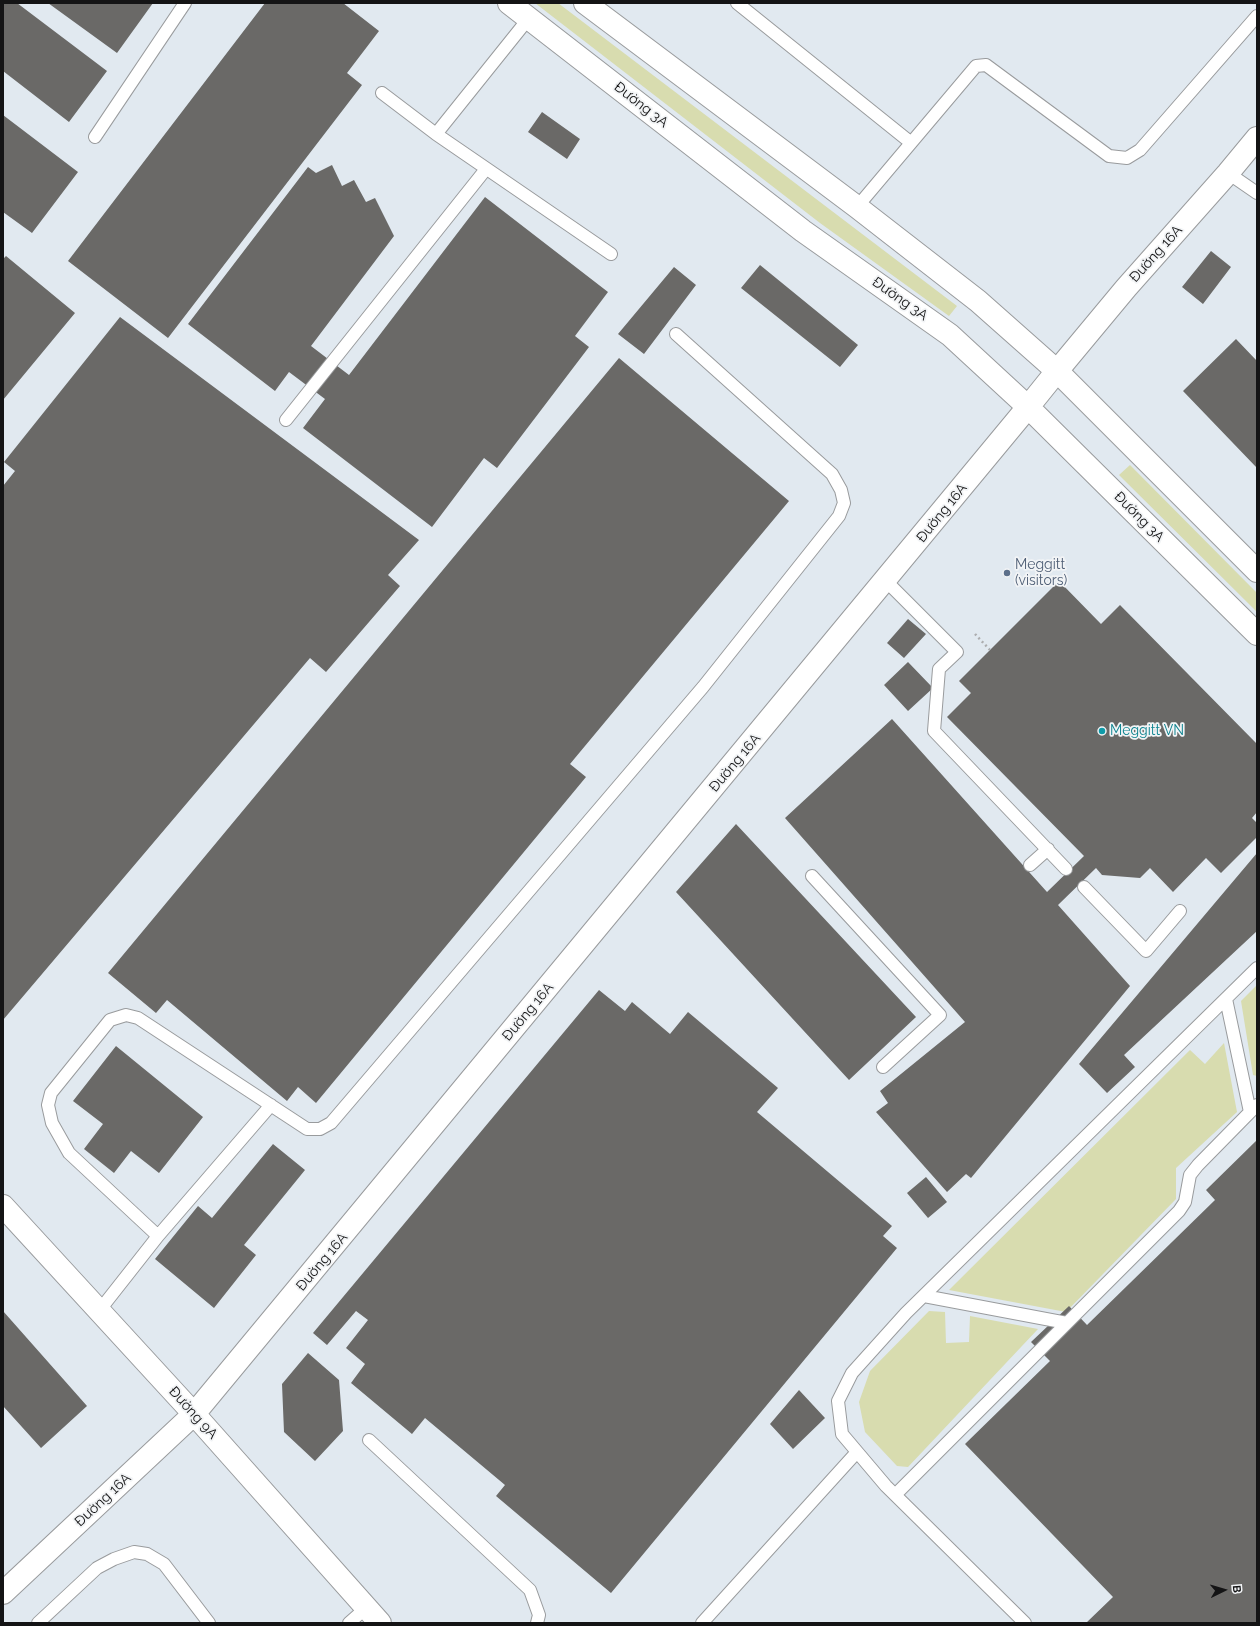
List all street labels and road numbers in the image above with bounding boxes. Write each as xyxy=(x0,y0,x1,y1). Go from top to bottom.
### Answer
street label: Đường 3A xyxy=(611,79,671,131)
street label: Đường 16A xyxy=(1126,222,1186,286)
street label: Đường 3A xyxy=(869,274,931,324)
street label: Đường 16A xyxy=(913,480,971,546)
street label: Đường 3A xyxy=(1110,488,1168,546)
street label: Đường 16A xyxy=(706,730,764,796)
street label: Đường 16A xyxy=(499,979,557,1045)
street label: Đường 16A xyxy=(293,1229,351,1295)
street label: Đường 9A xyxy=(165,1383,221,1443)
street label: Đường 16A xyxy=(71,1470,135,1530)

